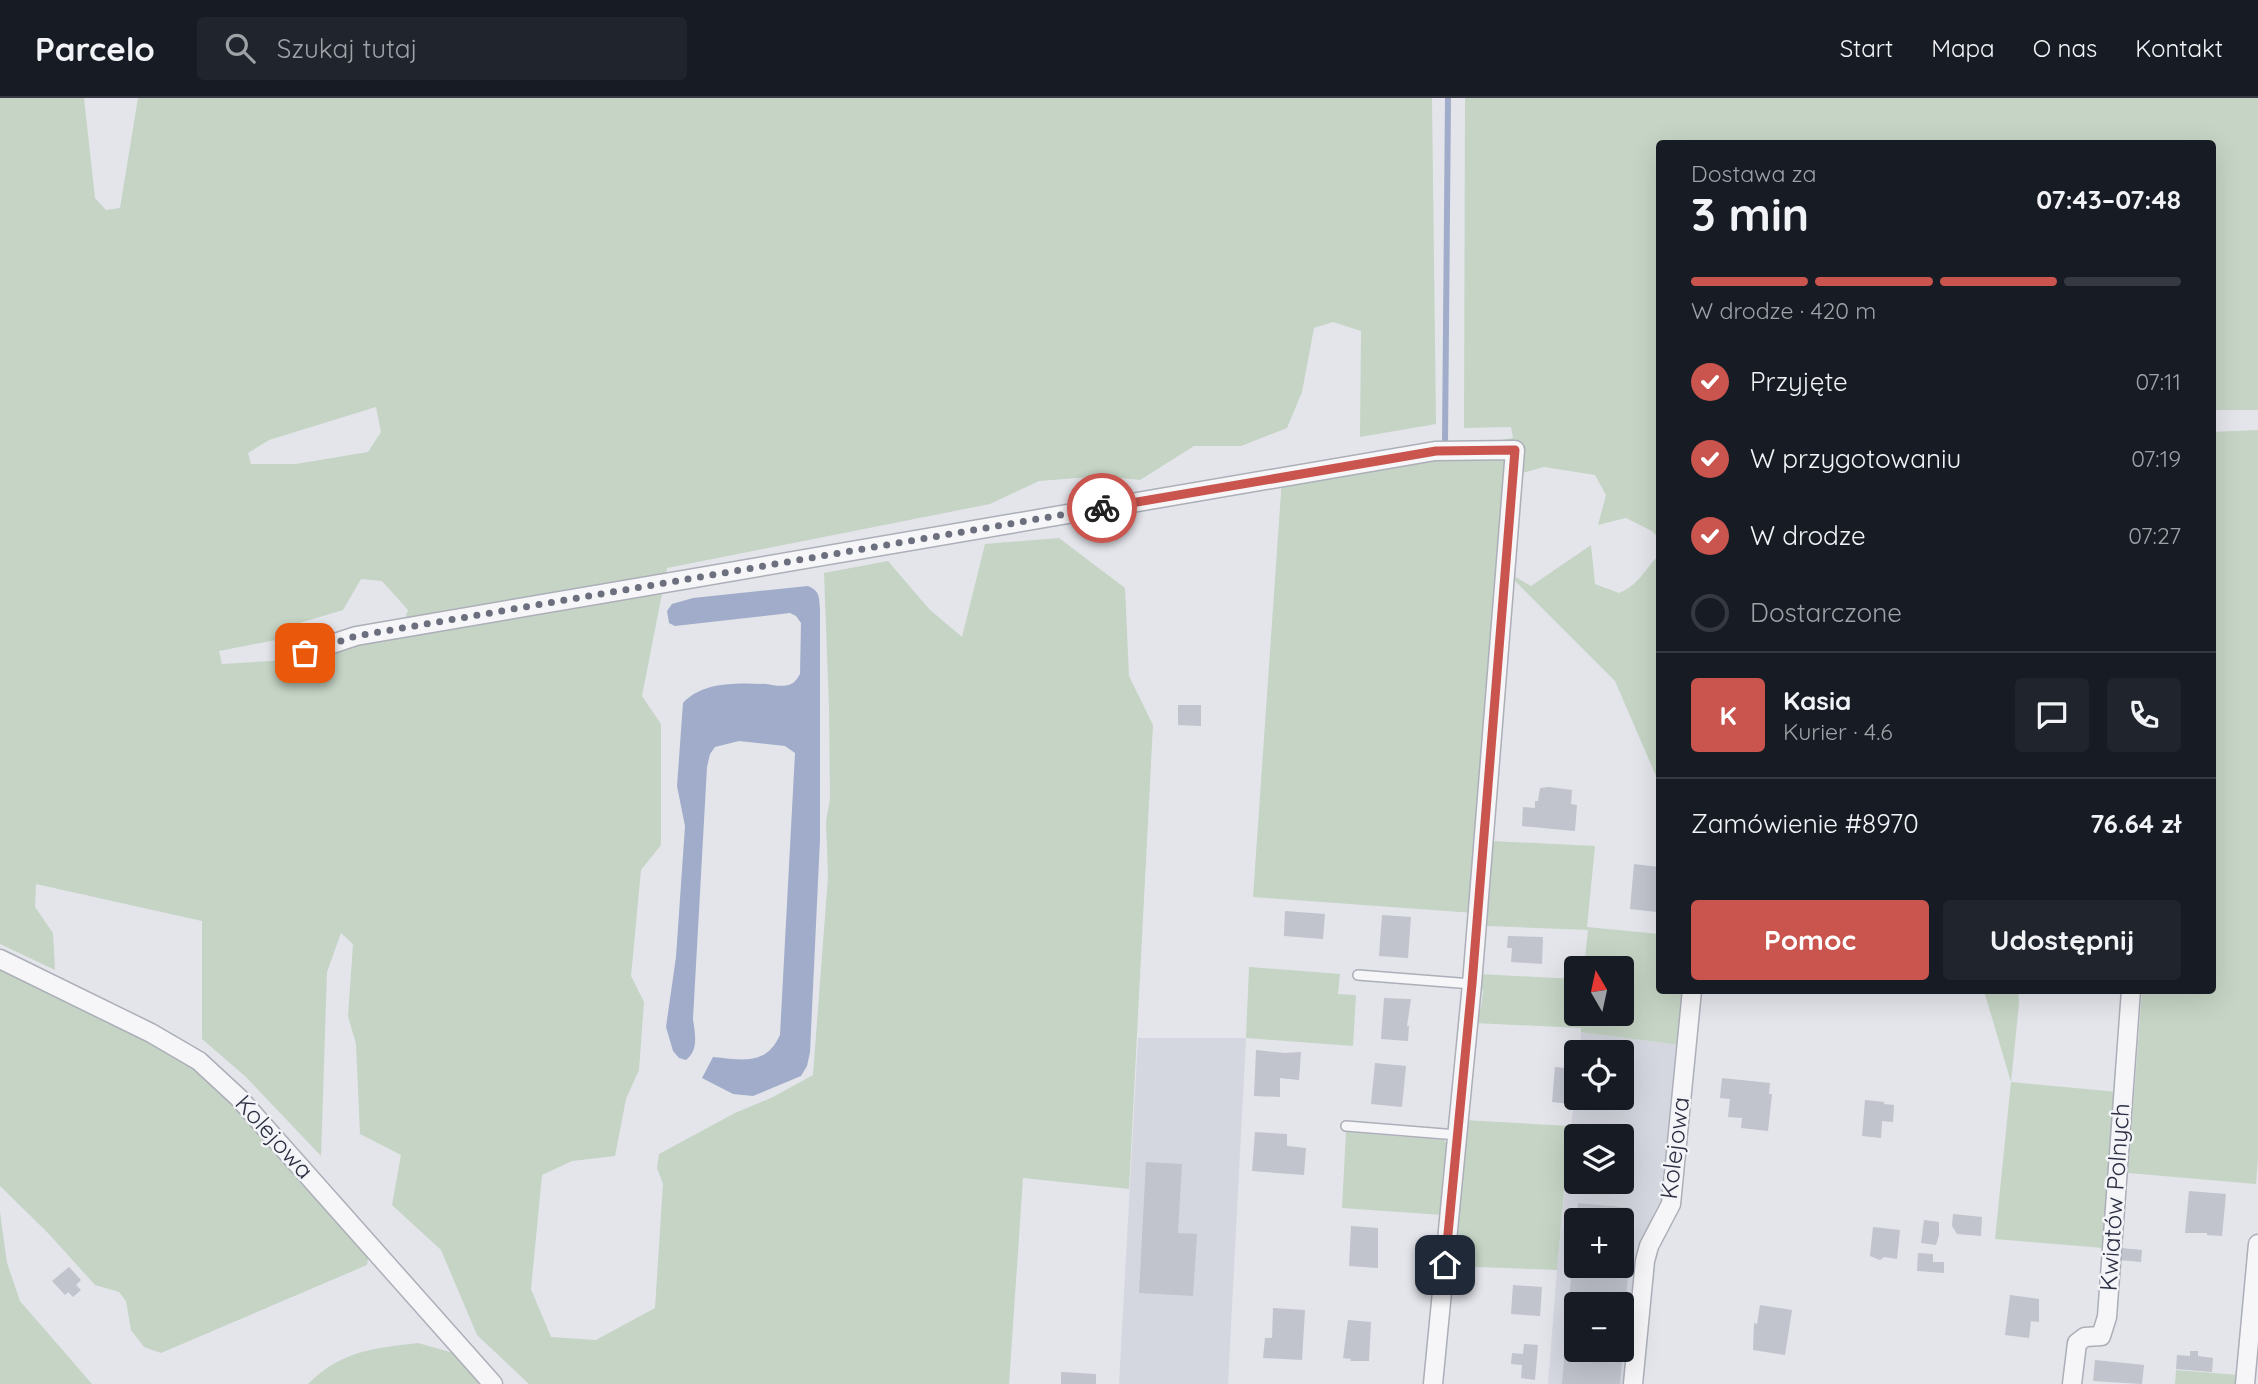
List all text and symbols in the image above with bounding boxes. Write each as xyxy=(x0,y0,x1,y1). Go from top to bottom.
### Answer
search box xyxy=(197,17,687,80)
text: Parcelo xyxy=(35,28,155,69)
icon: search xyxy=(221,29,259,67)
text: Szukaj tutaj xyxy=(277,32,418,65)
text: Start xyxy=(1840,33,1893,63)
text: Mapa xyxy=(1931,33,1995,63)
text: O nas xyxy=(2033,33,2097,63)
text: Kontakt xyxy=(2135,33,2223,63)
text: Dostawa za xyxy=(1691,159,1817,188)
text: 07:43–07:48 xyxy=(2036,183,2181,216)
text: 3 min xyxy=(1691,185,1809,243)
text: W drodze · 420 m xyxy=(1691,296,1876,325)
icon: check xyxy=(1691,363,1729,401)
text: Przyjęte xyxy=(1750,365,1848,398)
text: 07:11 xyxy=(2135,367,2181,396)
icon: check xyxy=(1691,440,1729,478)
text: W przygotowaniu xyxy=(1750,442,1961,475)
text: 07:19 xyxy=(2131,444,2181,473)
courier xyxy=(1067,473,1137,543)
icon: bike xyxy=(1083,489,1121,527)
icon: check xyxy=(1691,517,1729,555)
text: W drodze xyxy=(1750,519,1866,552)
text: 07:27 xyxy=(2128,521,2181,550)
text: Dostarczone xyxy=(1750,596,1902,629)
pin xyxy=(275,623,335,683)
icon: bag xyxy=(286,634,324,672)
button: chat xyxy=(2015,678,2089,752)
button: phone xyxy=(2107,678,2181,752)
text: Kasia xyxy=(1783,684,1851,717)
text: K xyxy=(1719,699,1737,732)
text: Kurier · 4.6 xyxy=(1783,717,1893,746)
text: Zamówienie #8970 xyxy=(1691,807,1919,840)
text: 76.64 zł xyxy=(2090,807,2181,840)
button: Pomoc xyxy=(1691,900,1929,980)
button: Udostępnij xyxy=(1943,900,2181,980)
north arrow xyxy=(1564,956,1634,1026)
map controls xyxy=(1564,956,1634,1362)
button: locate xyxy=(1564,1040,1634,1110)
street label: Kolejowa xyxy=(229,1088,320,1185)
street label: Kolejowa xyxy=(1653,1095,1695,1201)
street label: Kwiatów Polnych xyxy=(2092,1102,2136,1292)
button: layers xyxy=(1564,1124,1634,1194)
button: + xyxy=(1564,1208,1634,1278)
pin xyxy=(1415,1235,1475,1295)
icon: home xyxy=(1426,1246,1464,1284)
button: − xyxy=(1564,1292,1634,1362)

